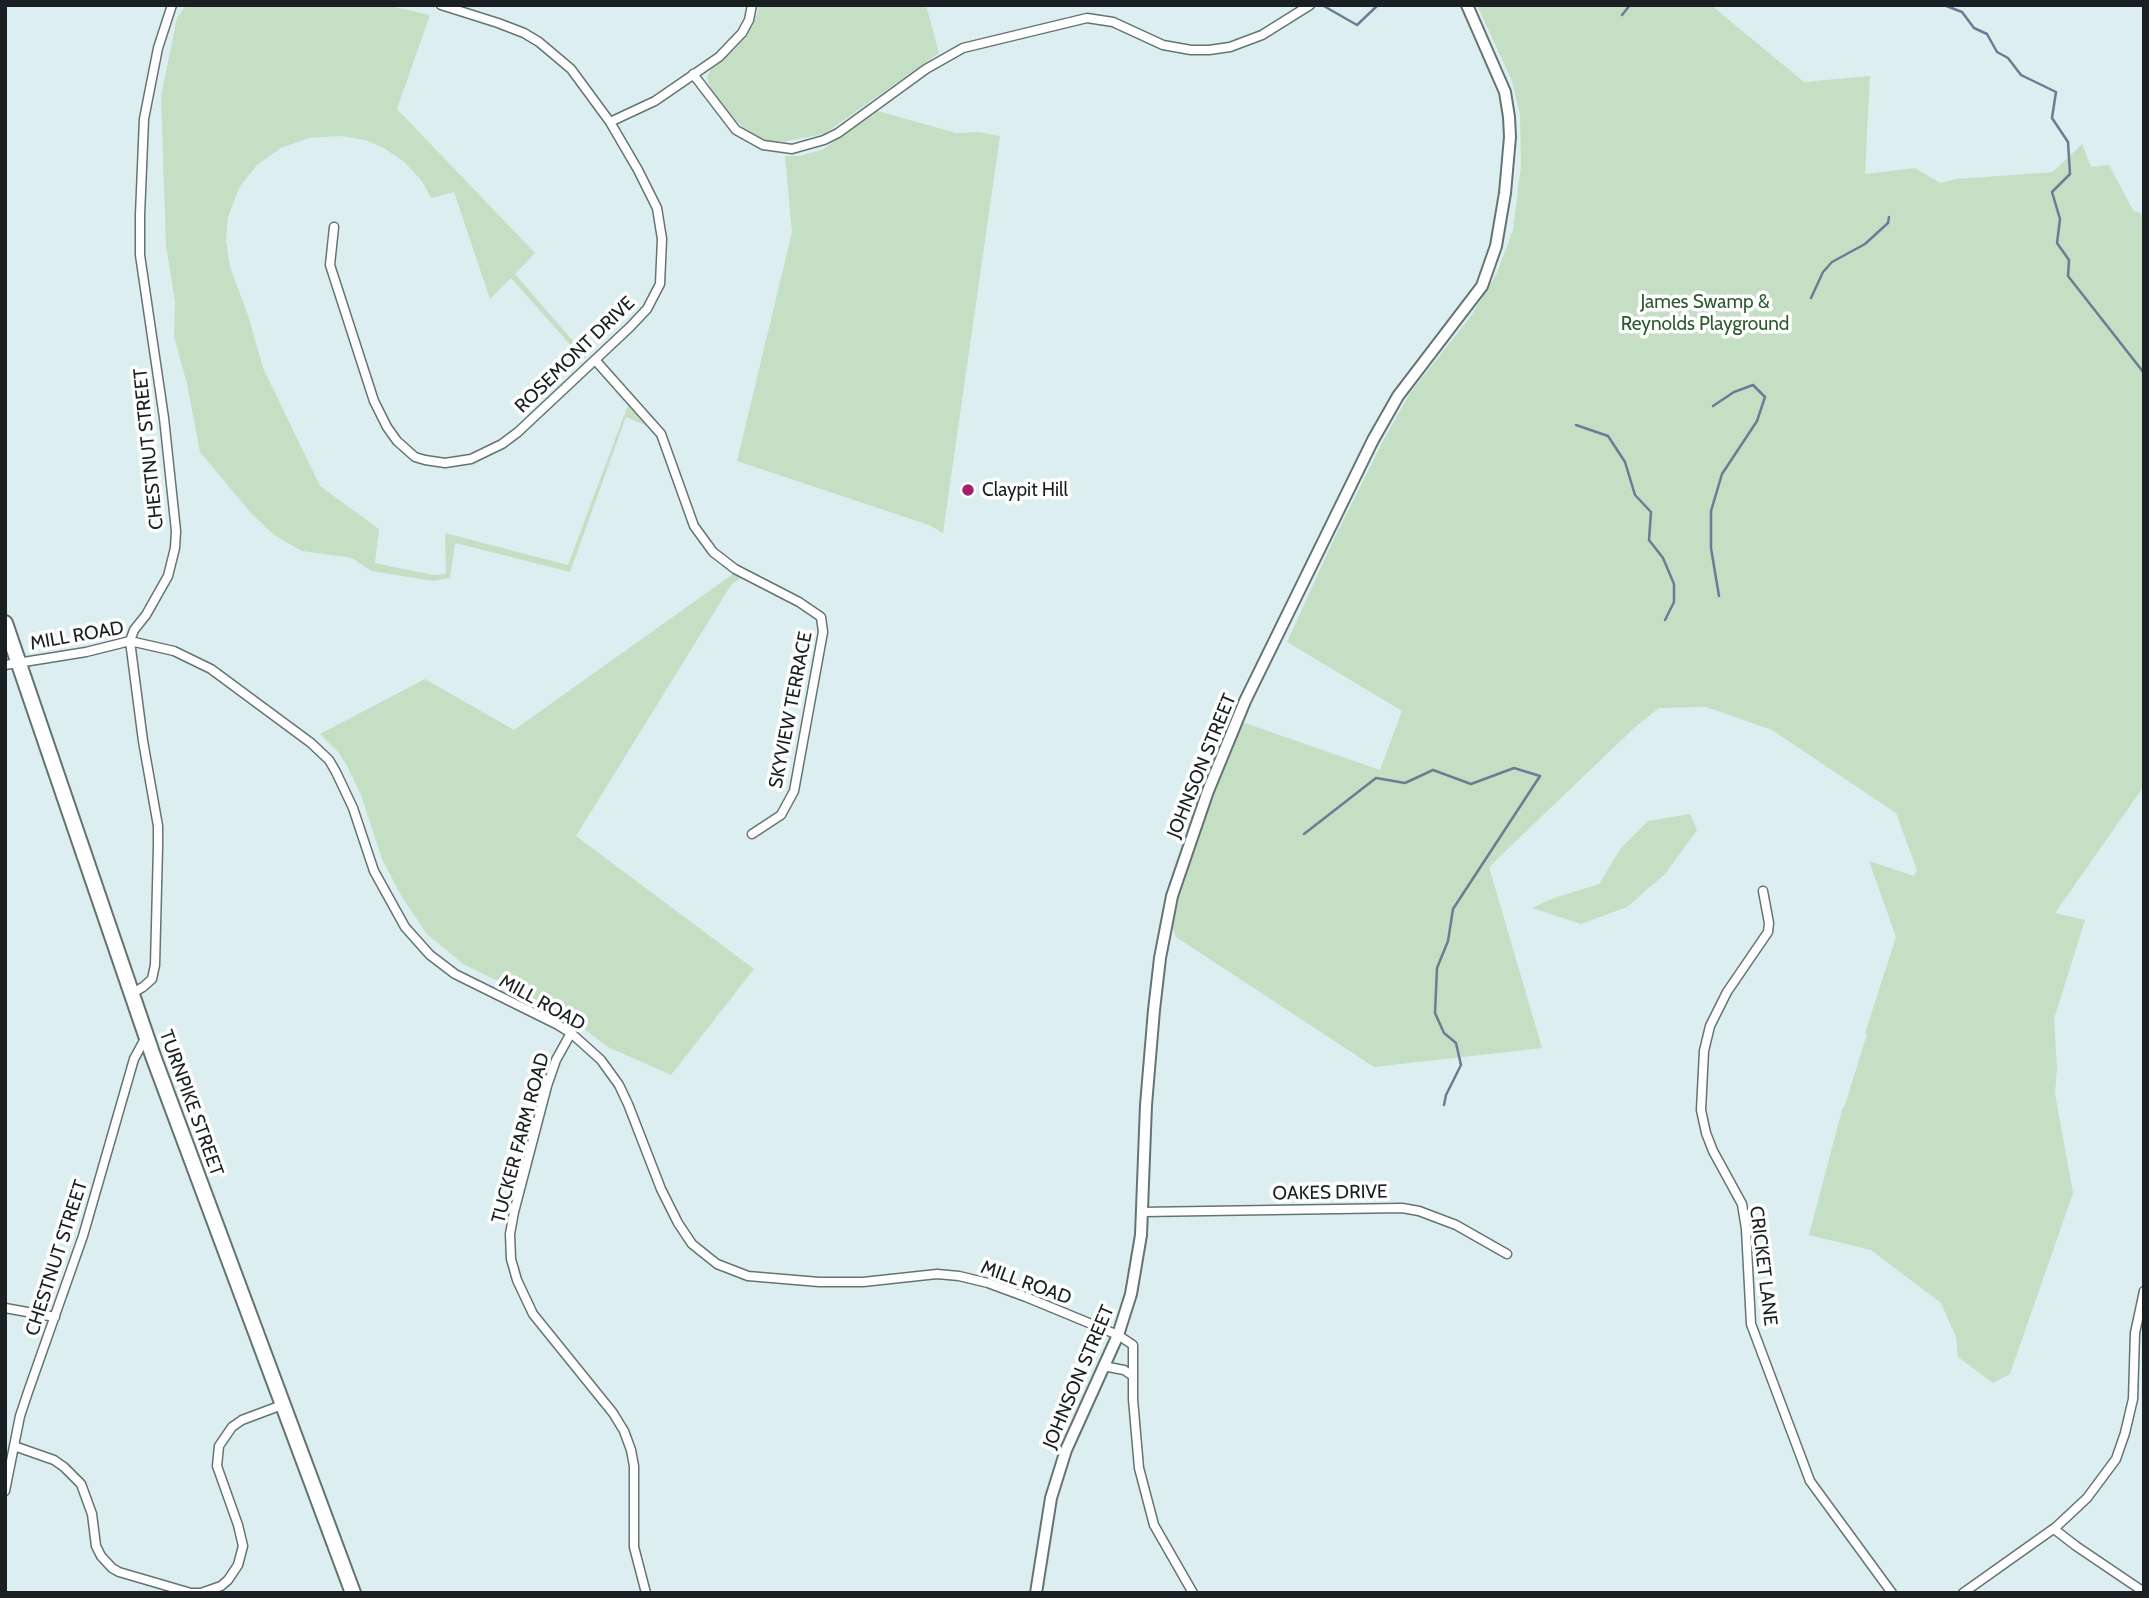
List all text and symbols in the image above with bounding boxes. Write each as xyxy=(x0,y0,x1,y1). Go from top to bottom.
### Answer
park label: James Swamp & Reynolds Playground xyxy=(1621,291,1789,335)
street label: ROSEMONT DRIVE xyxy=(510,292,640,418)
street label: CHESTNUT STREET xyxy=(129,367,169,531)
place label: Claypit Hill xyxy=(982,479,1068,501)
marker: Claypit Hill xyxy=(960,482,976,498)
street label: MILL ROAD xyxy=(28,617,126,655)
street label: SKYVIEW TERRACE xyxy=(765,630,817,790)
street label: JOHNSON STREET xyxy=(1163,691,1241,841)
street label: MILL ROAD xyxy=(495,970,589,1036)
street label: TURNPIKE STREET xyxy=(154,1027,228,1179)
street label: TUCKER FARM ROAD xyxy=(487,1050,555,1226)
street label: CHESTNUT STREET xyxy=(21,1177,93,1339)
street label: OAKES DRIVE xyxy=(1272,1181,1388,1205)
street label: CRICKET LANE xyxy=(1744,1205,1782,1327)
street label: MILL ROAD xyxy=(978,1256,1074,1310)
street label: JOHNSON STREET xyxy=(1039,1302,1119,1452)

